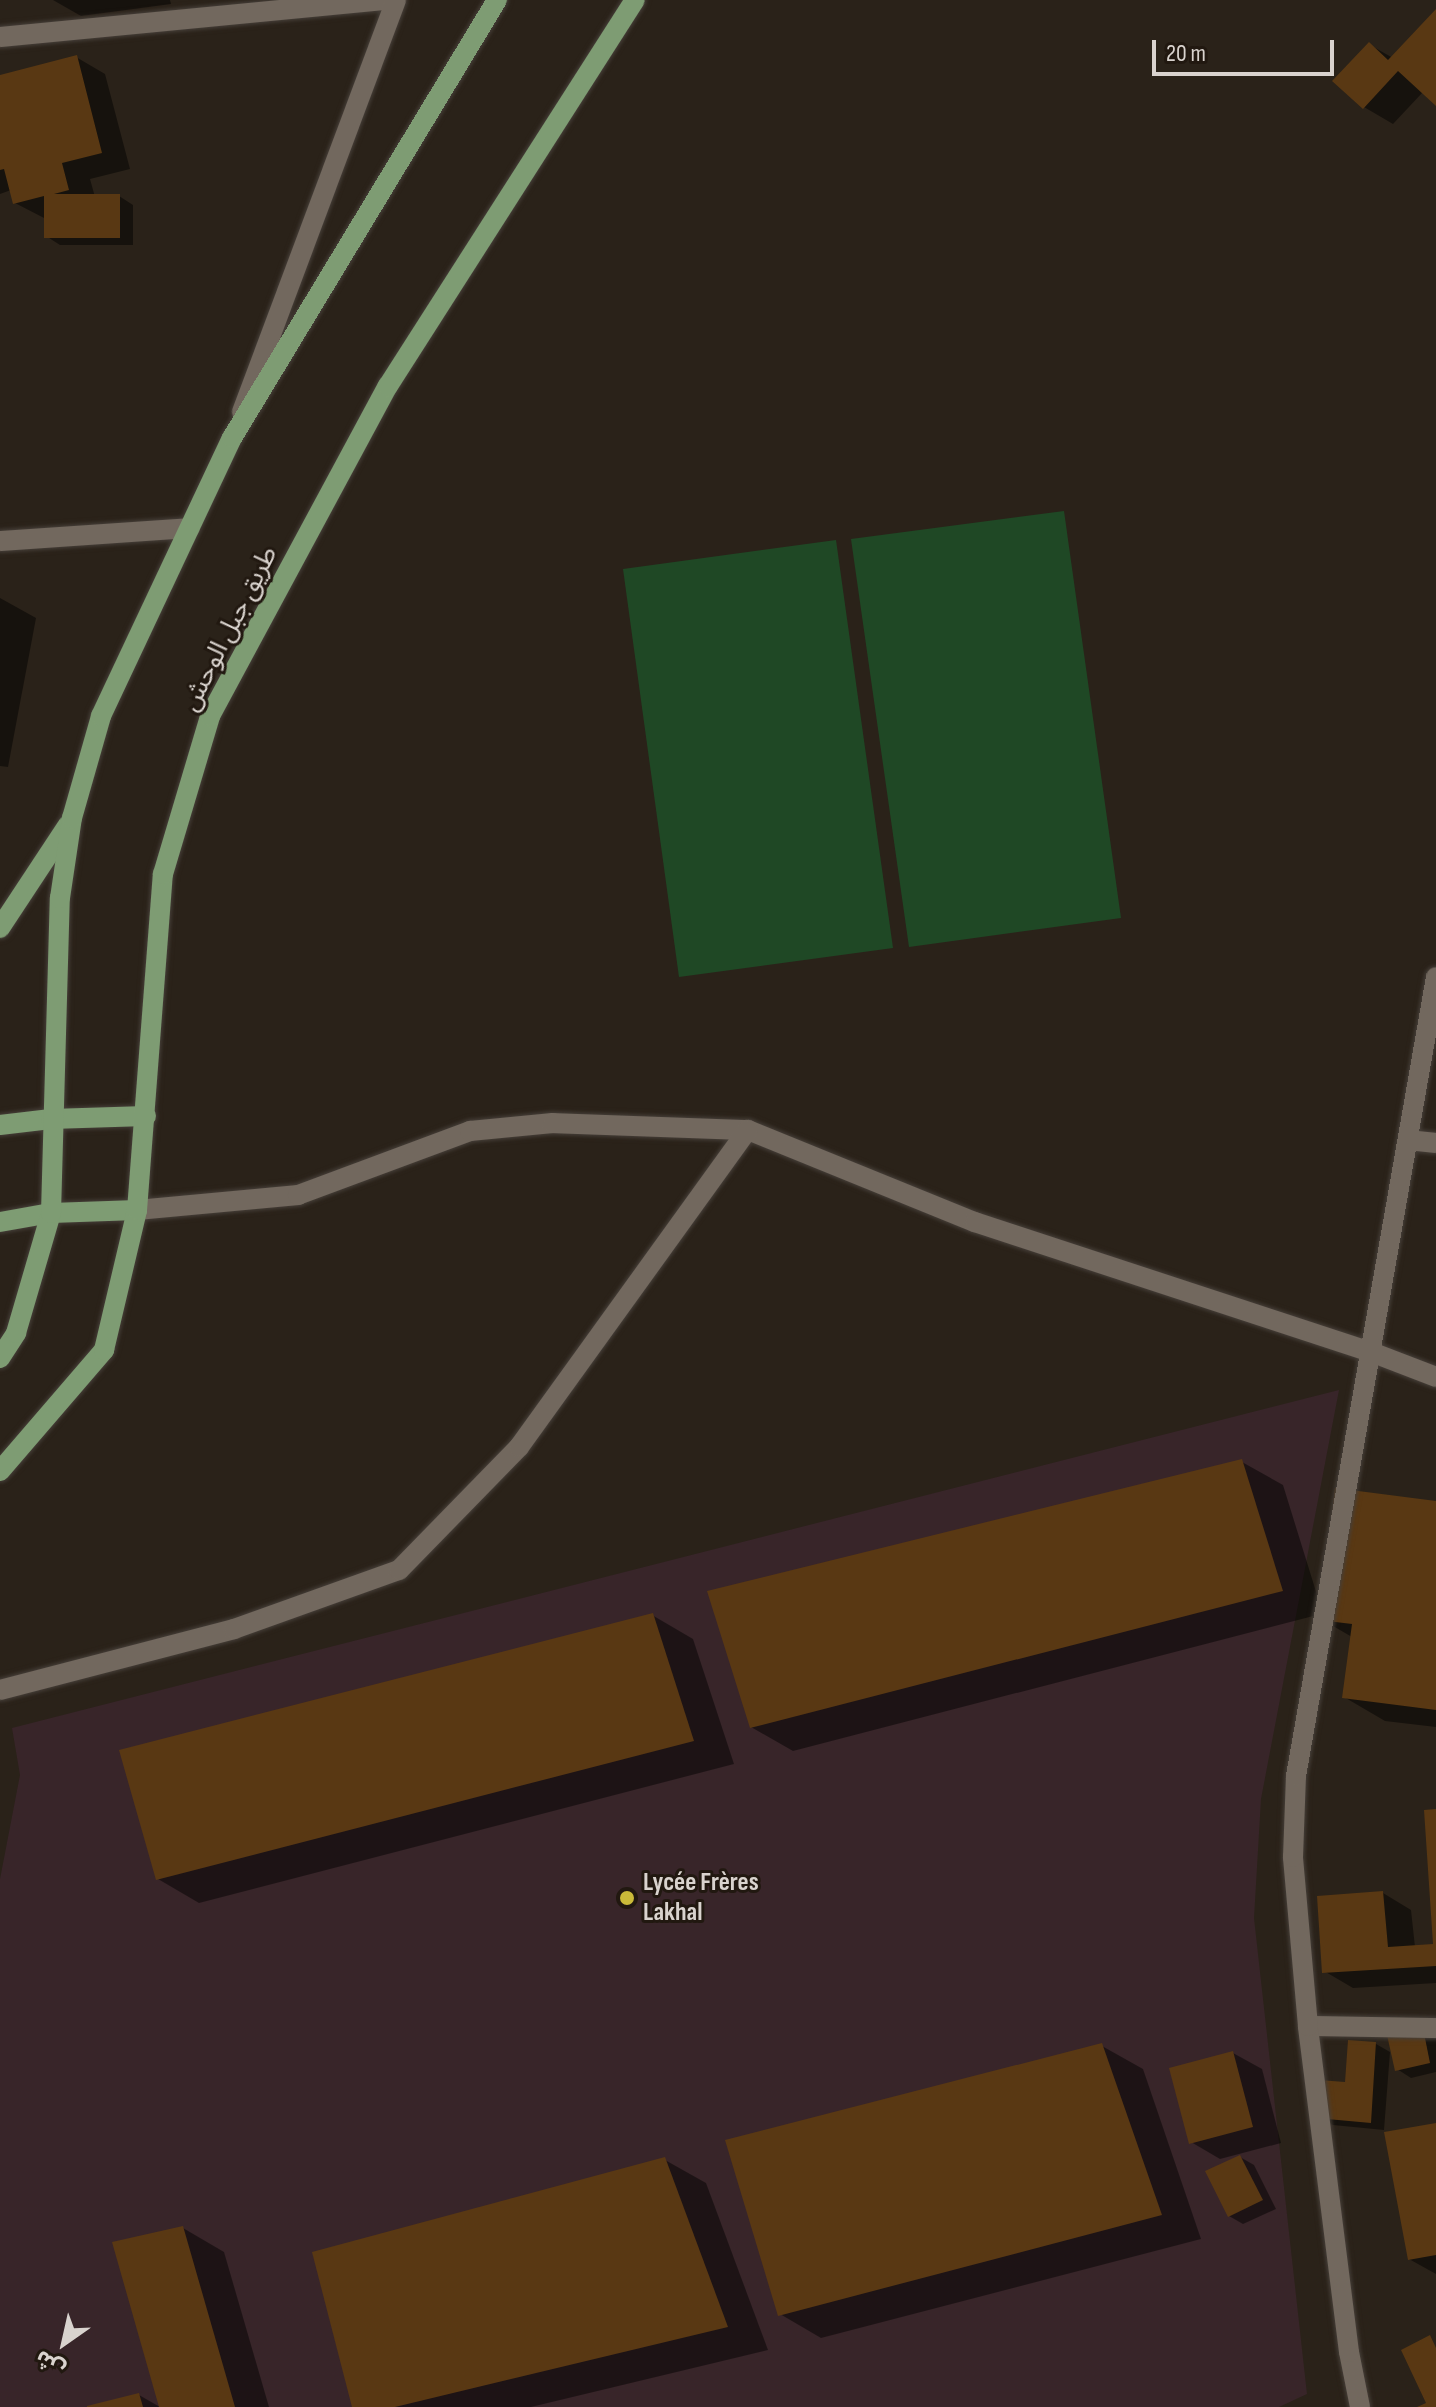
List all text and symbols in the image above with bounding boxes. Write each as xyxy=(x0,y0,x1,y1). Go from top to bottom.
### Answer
scale bar xyxy=(1156,24,1338,74)
text: 20 m xyxy=(1166,39,1206,68)
street label: طريق جبل الوحش xyxy=(175,541,285,717)
place label: Lycée Frères Lakhal xyxy=(643,1867,759,1928)
marker: Lycée Frères Lakhal xyxy=(618,1889,636,1907)
north arrow xyxy=(24,2303,104,2383)
text: ش xyxy=(30,2344,70,2383)

